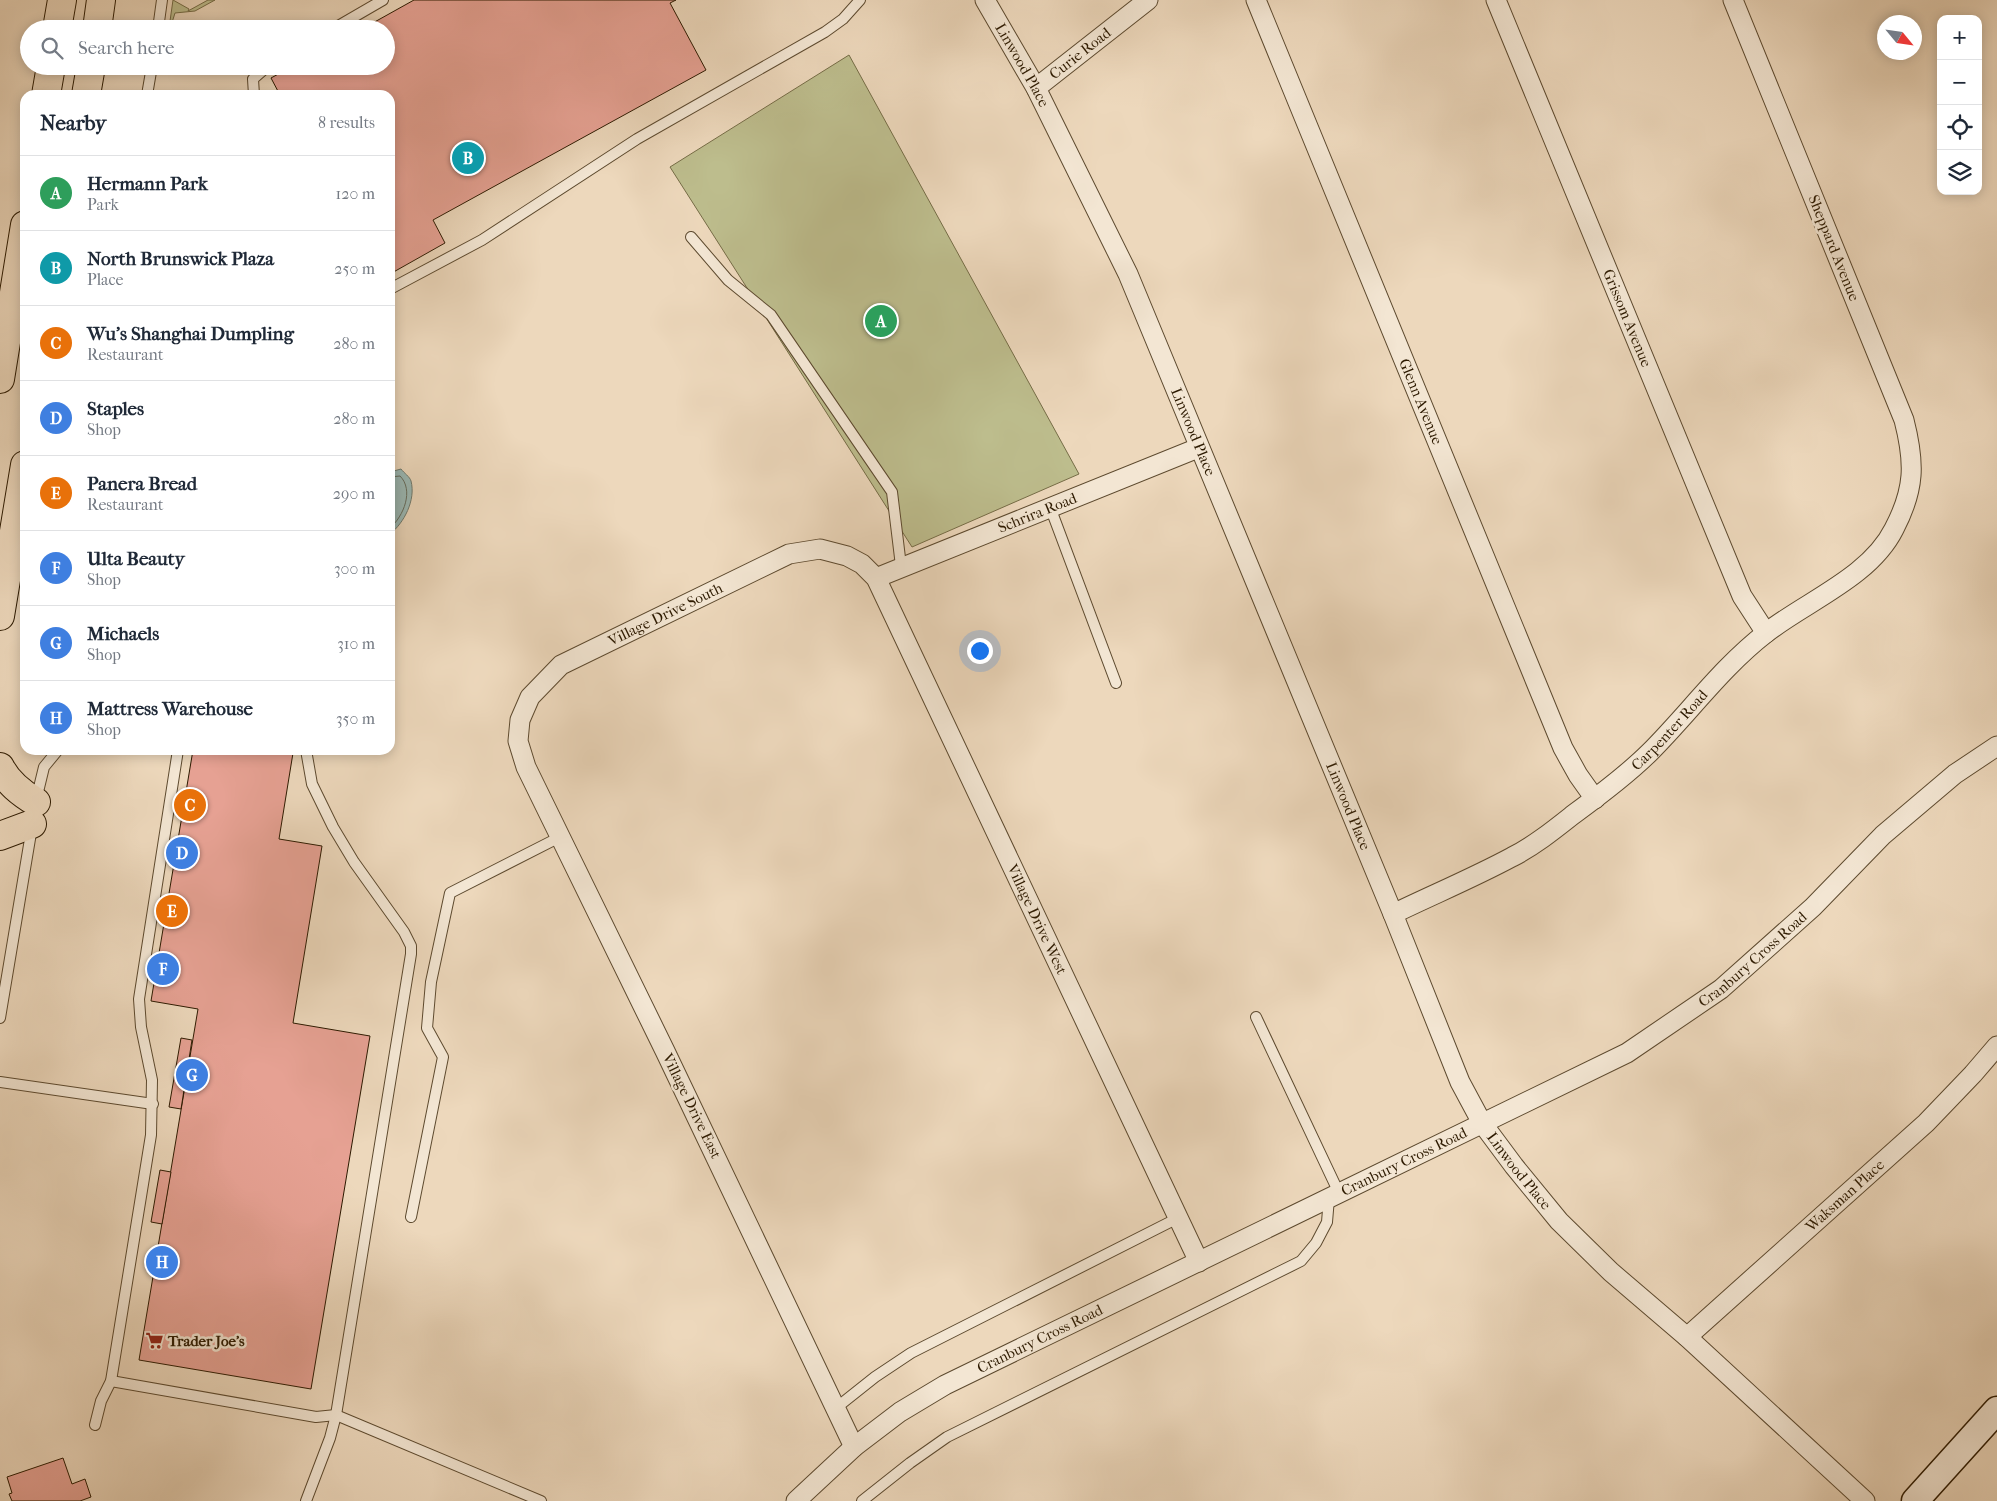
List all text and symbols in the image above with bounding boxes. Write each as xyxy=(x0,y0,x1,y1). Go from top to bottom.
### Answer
north arrow xyxy=(1877,15,1922,60)
map controls xyxy=(1937,15,1982,195)
button: + xyxy=(1937,15,1982,60)
search box xyxy=(20,20,395,75)
street label: Linwood Place xyxy=(991,20,1053,110)
street label: Curie Road xyxy=(1046,23,1115,83)
icon: search xyxy=(38,34,66,62)
text: Search here xyxy=(78,37,174,59)
button: − xyxy=(1937,60,1982,105)
button: locate xyxy=(1937,105,1982,150)
text: Nearby xyxy=(40,111,106,135)
text: 8 results xyxy=(318,113,375,132)
pin: B xyxy=(452,139,484,177)
button: layers xyxy=(1937,150,1982,195)
text: Hermann Park xyxy=(87,173,208,195)
text: A xyxy=(51,184,61,203)
text: 120 m xyxy=(336,184,375,203)
street label: Sheppard Avenue xyxy=(1805,192,1864,304)
text: Park xyxy=(87,195,119,214)
text: North Brunswick Plaza xyxy=(87,248,274,270)
text: B xyxy=(51,259,61,278)
text: 250 m xyxy=(334,259,375,278)
street label: Grissom Avenue xyxy=(1599,266,1656,370)
text: Place xyxy=(87,270,123,289)
pin: A xyxy=(865,302,897,340)
text: Wu's Shanghai Dumpling xyxy=(87,323,294,345)
text: C xyxy=(51,334,61,353)
text: 280 m xyxy=(333,334,375,353)
text: Restaurant xyxy=(87,345,163,364)
street label: Glenn Avenue xyxy=(1395,356,1447,448)
street label: Linwood Place xyxy=(1167,385,1220,479)
text: Staples xyxy=(87,398,144,420)
text: D xyxy=(50,409,62,428)
text: 280 m xyxy=(333,409,375,428)
text: Shop xyxy=(87,420,121,439)
text: Panera Bread xyxy=(87,473,197,495)
text: E xyxy=(51,484,61,503)
text: 290 m xyxy=(333,484,375,503)
street label: Schrira Road xyxy=(995,489,1080,537)
text: Restaurant xyxy=(87,495,163,514)
text: Ulta Beauty xyxy=(87,548,185,570)
text: F xyxy=(52,559,60,578)
text: 300 m xyxy=(334,559,375,578)
text: Shop xyxy=(87,570,121,589)
street label: Village Drive South xyxy=(604,578,726,650)
text: Michaels xyxy=(87,623,159,645)
text: G xyxy=(50,634,62,653)
text: 310 m xyxy=(337,634,375,653)
your location xyxy=(967,638,993,664)
text: Shop xyxy=(87,645,121,664)
street label: Carpenter Road xyxy=(1627,685,1712,774)
text: Mattress Warehouse xyxy=(87,698,253,720)
text: H xyxy=(50,709,62,728)
text: 350 m xyxy=(336,709,375,728)
text: Shop xyxy=(87,720,121,739)
street label: Linwood Place xyxy=(1322,759,1375,853)
pin: C xyxy=(174,786,206,824)
pin: D xyxy=(166,834,198,872)
street label: Village Drive West xyxy=(1003,860,1071,978)
pin: E xyxy=(156,892,188,930)
street label: Cranbury Cross Road xyxy=(1695,907,1811,1011)
pin: F xyxy=(147,950,179,988)
street label: Village Drive East xyxy=(658,1050,726,1162)
pin: G xyxy=(176,1056,208,1094)
street label: Cranbury Cross Road xyxy=(1338,1123,1470,1200)
street label: Linwood Place xyxy=(1483,1129,1555,1214)
street label: Waksman Place xyxy=(1801,1155,1888,1236)
pin: H xyxy=(146,1243,178,1281)
street label: Cranbury Cross Road xyxy=(974,1300,1106,1377)
supermarket icon: Trader Joe's xyxy=(144,1331,164,1351)
place label: Trader Joe's xyxy=(167,1332,245,1350)

